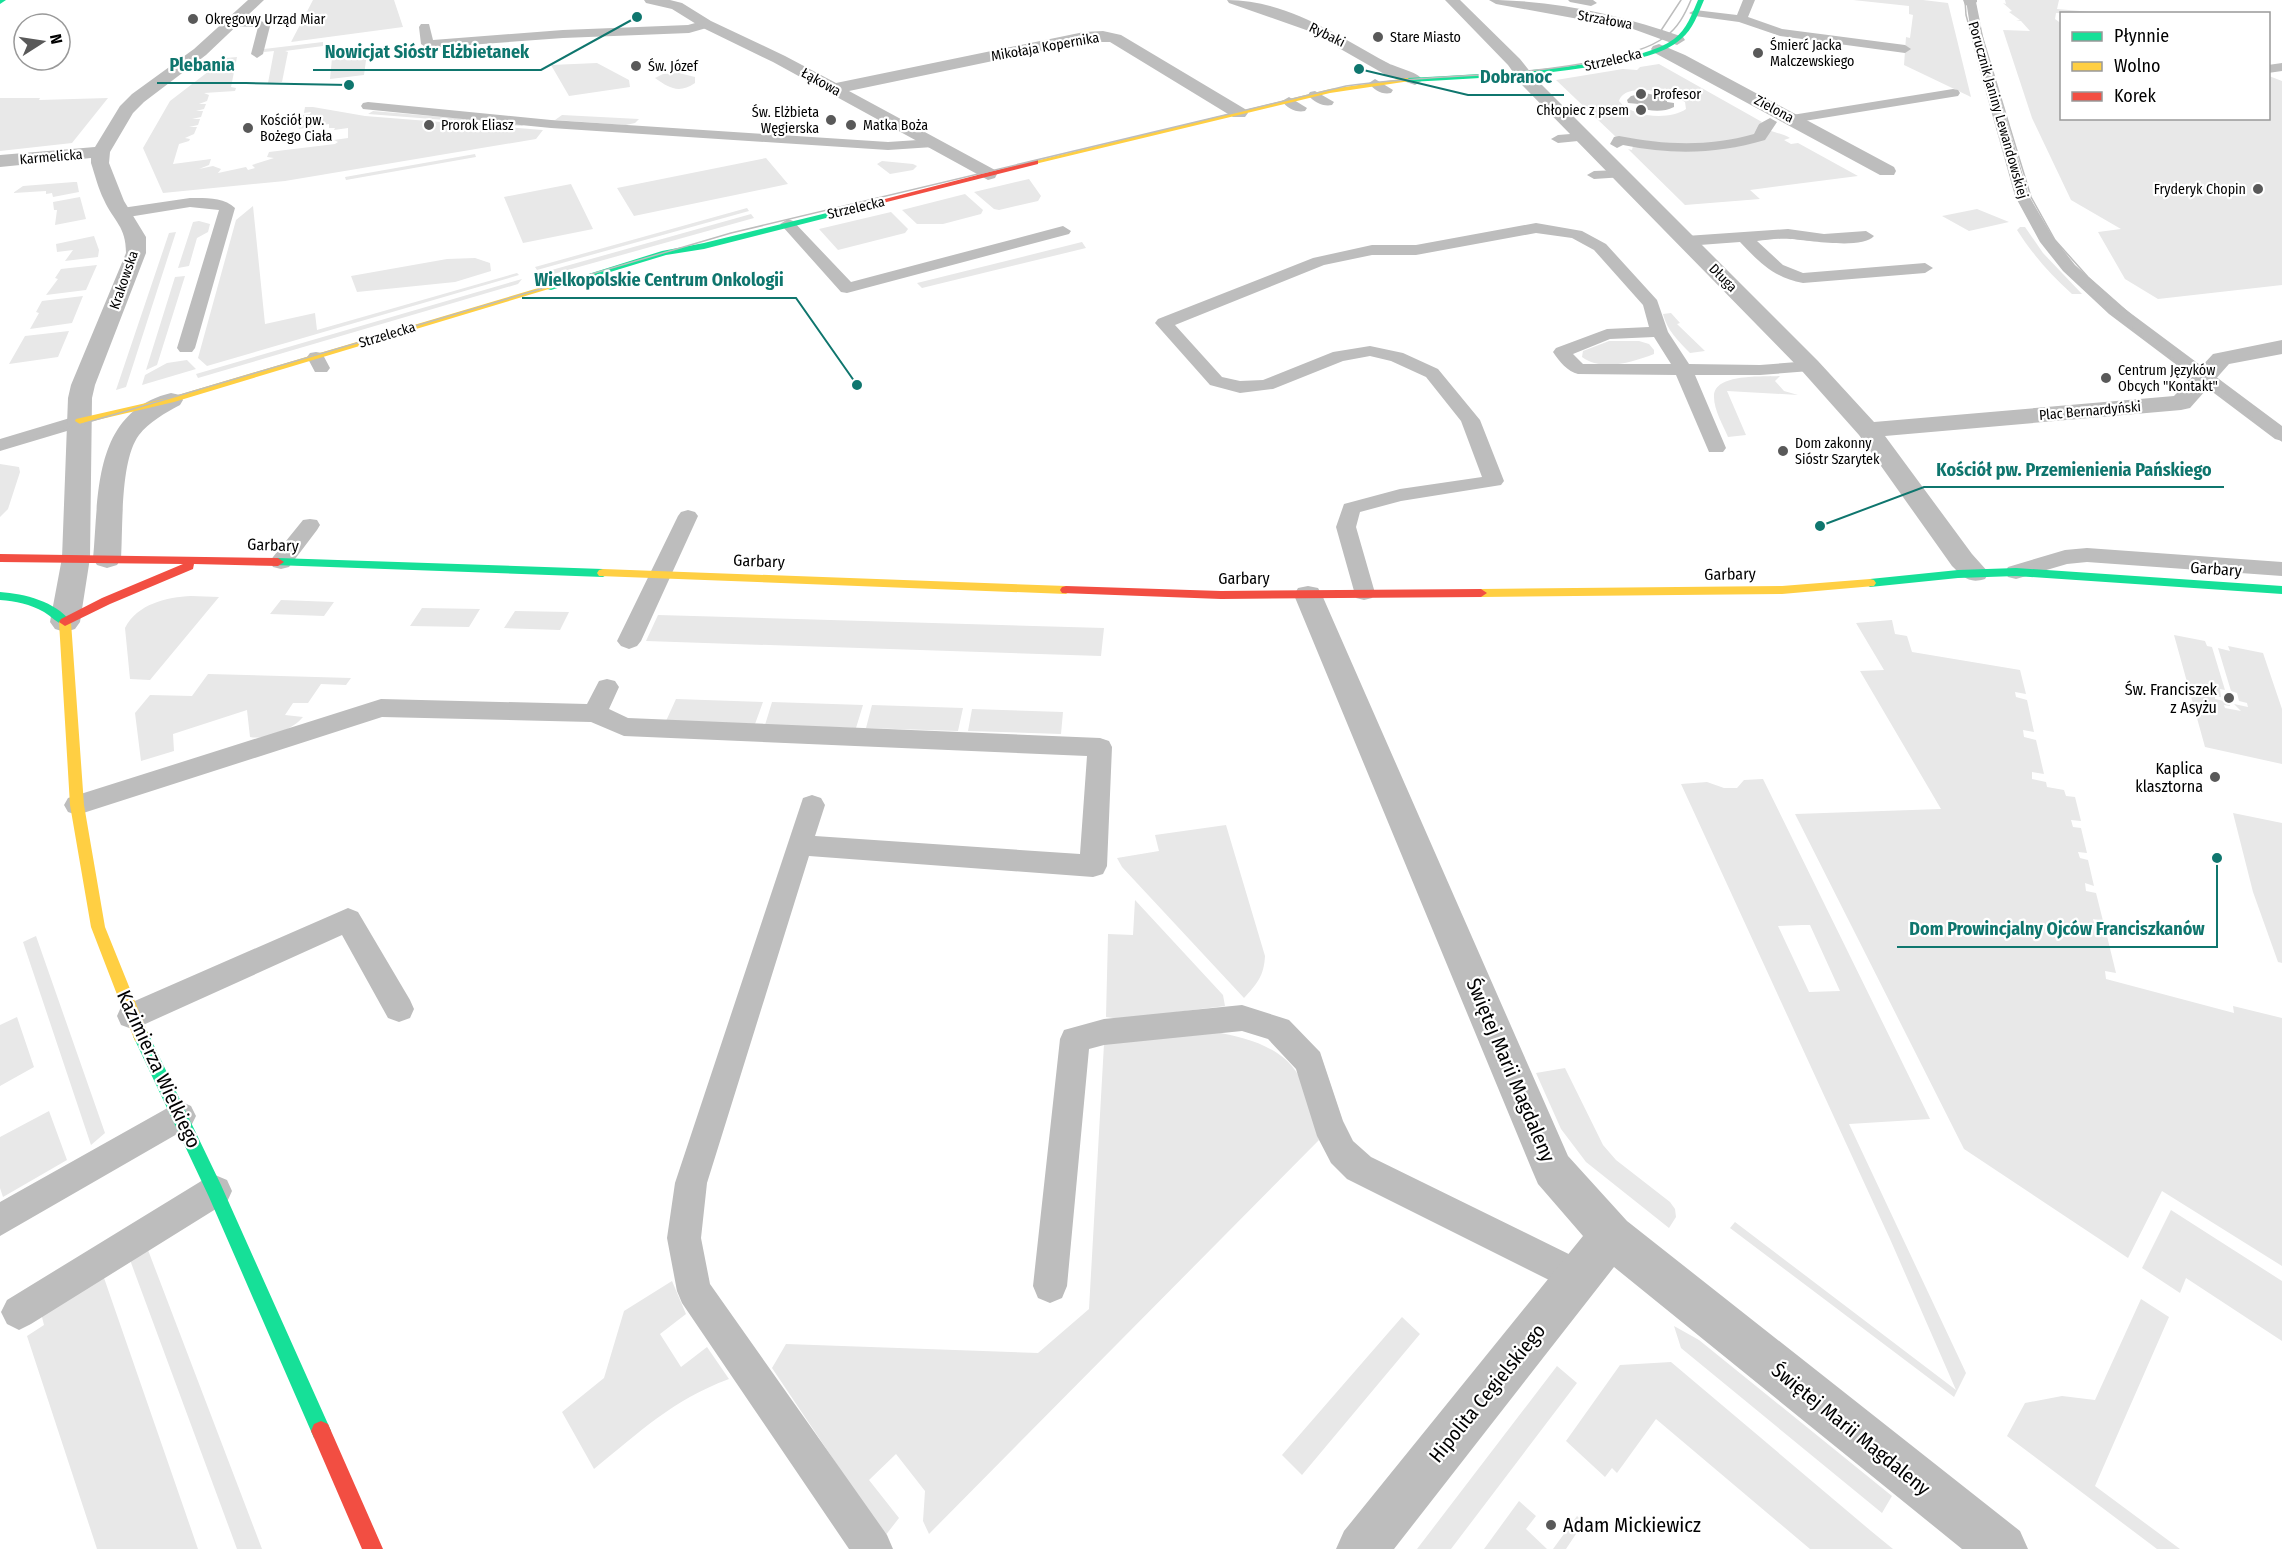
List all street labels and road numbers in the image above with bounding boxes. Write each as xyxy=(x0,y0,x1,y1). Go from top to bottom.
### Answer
street label: Strzałowa xyxy=(1576,7,1634,33)
street label: Rybaki xyxy=(1306,19,1348,51)
street label: Porucznik Janiny Lewandowskiej xyxy=(1965,19,2031,201)
street label: Mikołaja Kopernika xyxy=(990,29,1101,65)
street label: Strzelecka xyxy=(1583,45,1643,75)
street label: Łąkowa xyxy=(798,64,844,100)
street label: Zielona xyxy=(1751,92,1797,126)
street label: Karmelicka xyxy=(19,146,83,168)
street label: Strzelecka xyxy=(826,193,886,223)
street label: Krakowska xyxy=(106,248,142,312)
street label: Długa xyxy=(1705,260,1741,296)
street label: Strzelecka xyxy=(357,318,418,352)
street label: Plac Bernardyński xyxy=(2038,398,2142,424)
street label: Garbary xyxy=(247,535,300,555)
street label: Garbary xyxy=(733,551,786,571)
street label: Garbary xyxy=(2190,558,2243,580)
street label: Garbary xyxy=(1704,564,1757,584)
street label: Garbary xyxy=(1218,569,1271,588)
street label: Świętej Marii Magdaleny xyxy=(1461,975,1561,1166)
street label: Kazimierza Wielkiego xyxy=(112,986,206,1152)
street label: Hipolita Cegielskiego xyxy=(1424,1319,1550,1467)
street label: Świętej Marii Magdaleny xyxy=(1767,1358,1935,1500)

